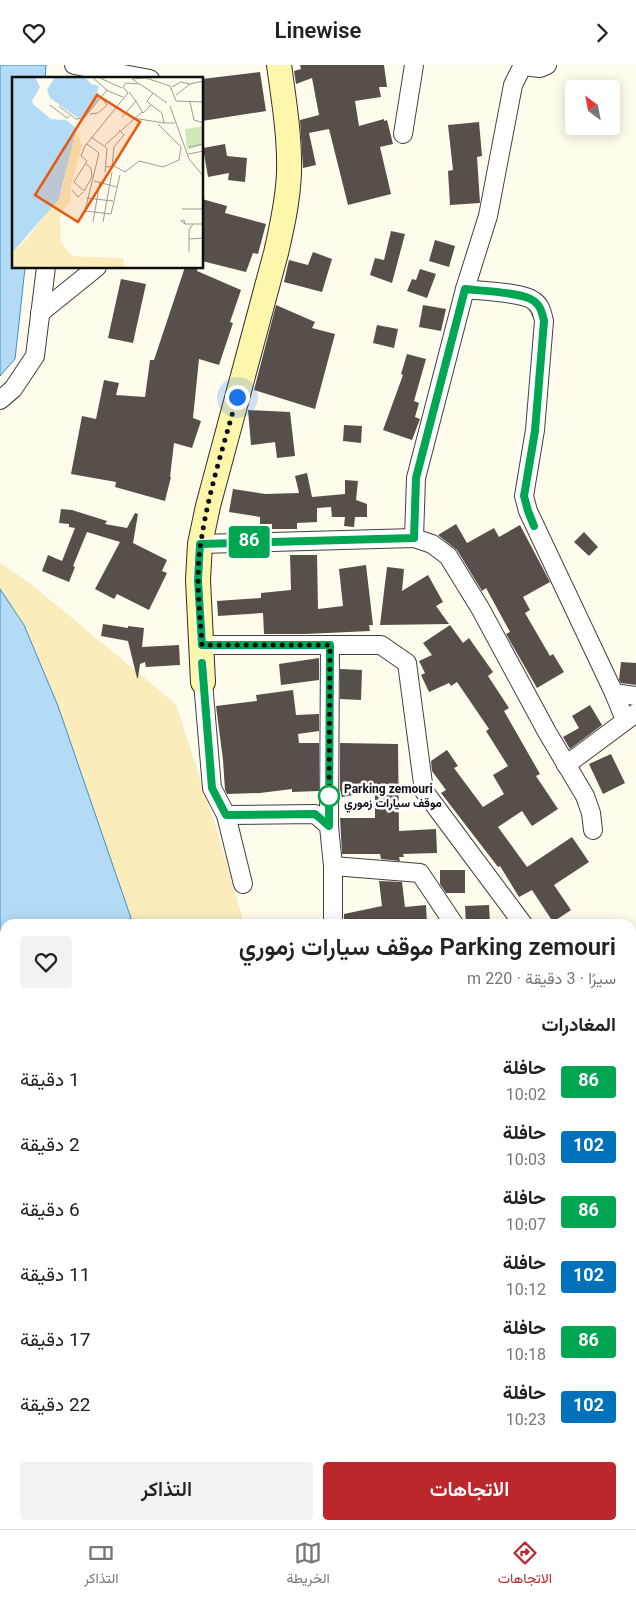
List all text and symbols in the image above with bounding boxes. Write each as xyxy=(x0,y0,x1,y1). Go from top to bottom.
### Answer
text: Linewise xyxy=(275,15,361,50)
icon: heart xyxy=(20,19,48,47)
icon: forward xyxy=(588,19,616,47)
inset map xyxy=(12,77,204,269)
north arrow xyxy=(565,80,620,135)
map controls xyxy=(565,80,620,135)
your location xyxy=(225,385,250,410)
line badge: 86 xyxy=(226,526,272,558)
text: 86 xyxy=(239,528,259,556)
place label: Parking zemouri موقف سيارات زموري xyxy=(344,781,442,813)
marker: Parking zemouri موقف سيارات زموري xyxy=(318,785,340,807)
text: Parking zemouri موقف سيارات زموري xyxy=(239,930,616,968)
button: heart xyxy=(20,936,72,988)
text: سيرًا · 3 دقيقة · 220 m xyxy=(467,968,616,993)
text: المغادرات xyxy=(541,1012,616,1041)
text: حافلة xyxy=(503,1055,546,1084)
text: 1 دقيقة xyxy=(20,1067,80,1096)
text: 86 xyxy=(578,1068,599,1096)
text: 10:02 xyxy=(506,1084,546,1109)
text: حافلة xyxy=(503,1120,546,1149)
text: 2 دقيقة xyxy=(20,1132,80,1161)
text: 102 xyxy=(573,1133,604,1161)
text: 10:03 xyxy=(506,1149,546,1174)
text: حافلة xyxy=(503,1185,546,1214)
text: 6 دقيقة xyxy=(20,1197,80,1226)
text: 86 xyxy=(578,1198,599,1226)
text: 10:07 xyxy=(506,1214,546,1239)
text: حافلة xyxy=(503,1250,546,1279)
text: 11 دقيقة xyxy=(20,1262,90,1291)
text: 102 xyxy=(573,1263,604,1291)
text: 10:12 xyxy=(506,1279,546,1304)
text: حافلة xyxy=(503,1315,546,1344)
text: 17 دقيقة xyxy=(20,1327,90,1356)
text: 86 xyxy=(578,1328,599,1356)
text: 10:18 xyxy=(506,1344,546,1369)
text: حافلة xyxy=(503,1380,546,1409)
text: 22 دقيقة xyxy=(20,1392,90,1421)
text: 102 xyxy=(573,1393,604,1421)
text: 10:23 xyxy=(506,1409,546,1434)
button: التذاكر xyxy=(20,1462,313,1520)
button: الاتجاهات xyxy=(323,1462,616,1520)
tab: التذاكر xyxy=(84,1539,119,1591)
tab: الخريطة xyxy=(286,1539,330,1591)
tab: الاتجاهات xyxy=(498,1539,552,1591)

